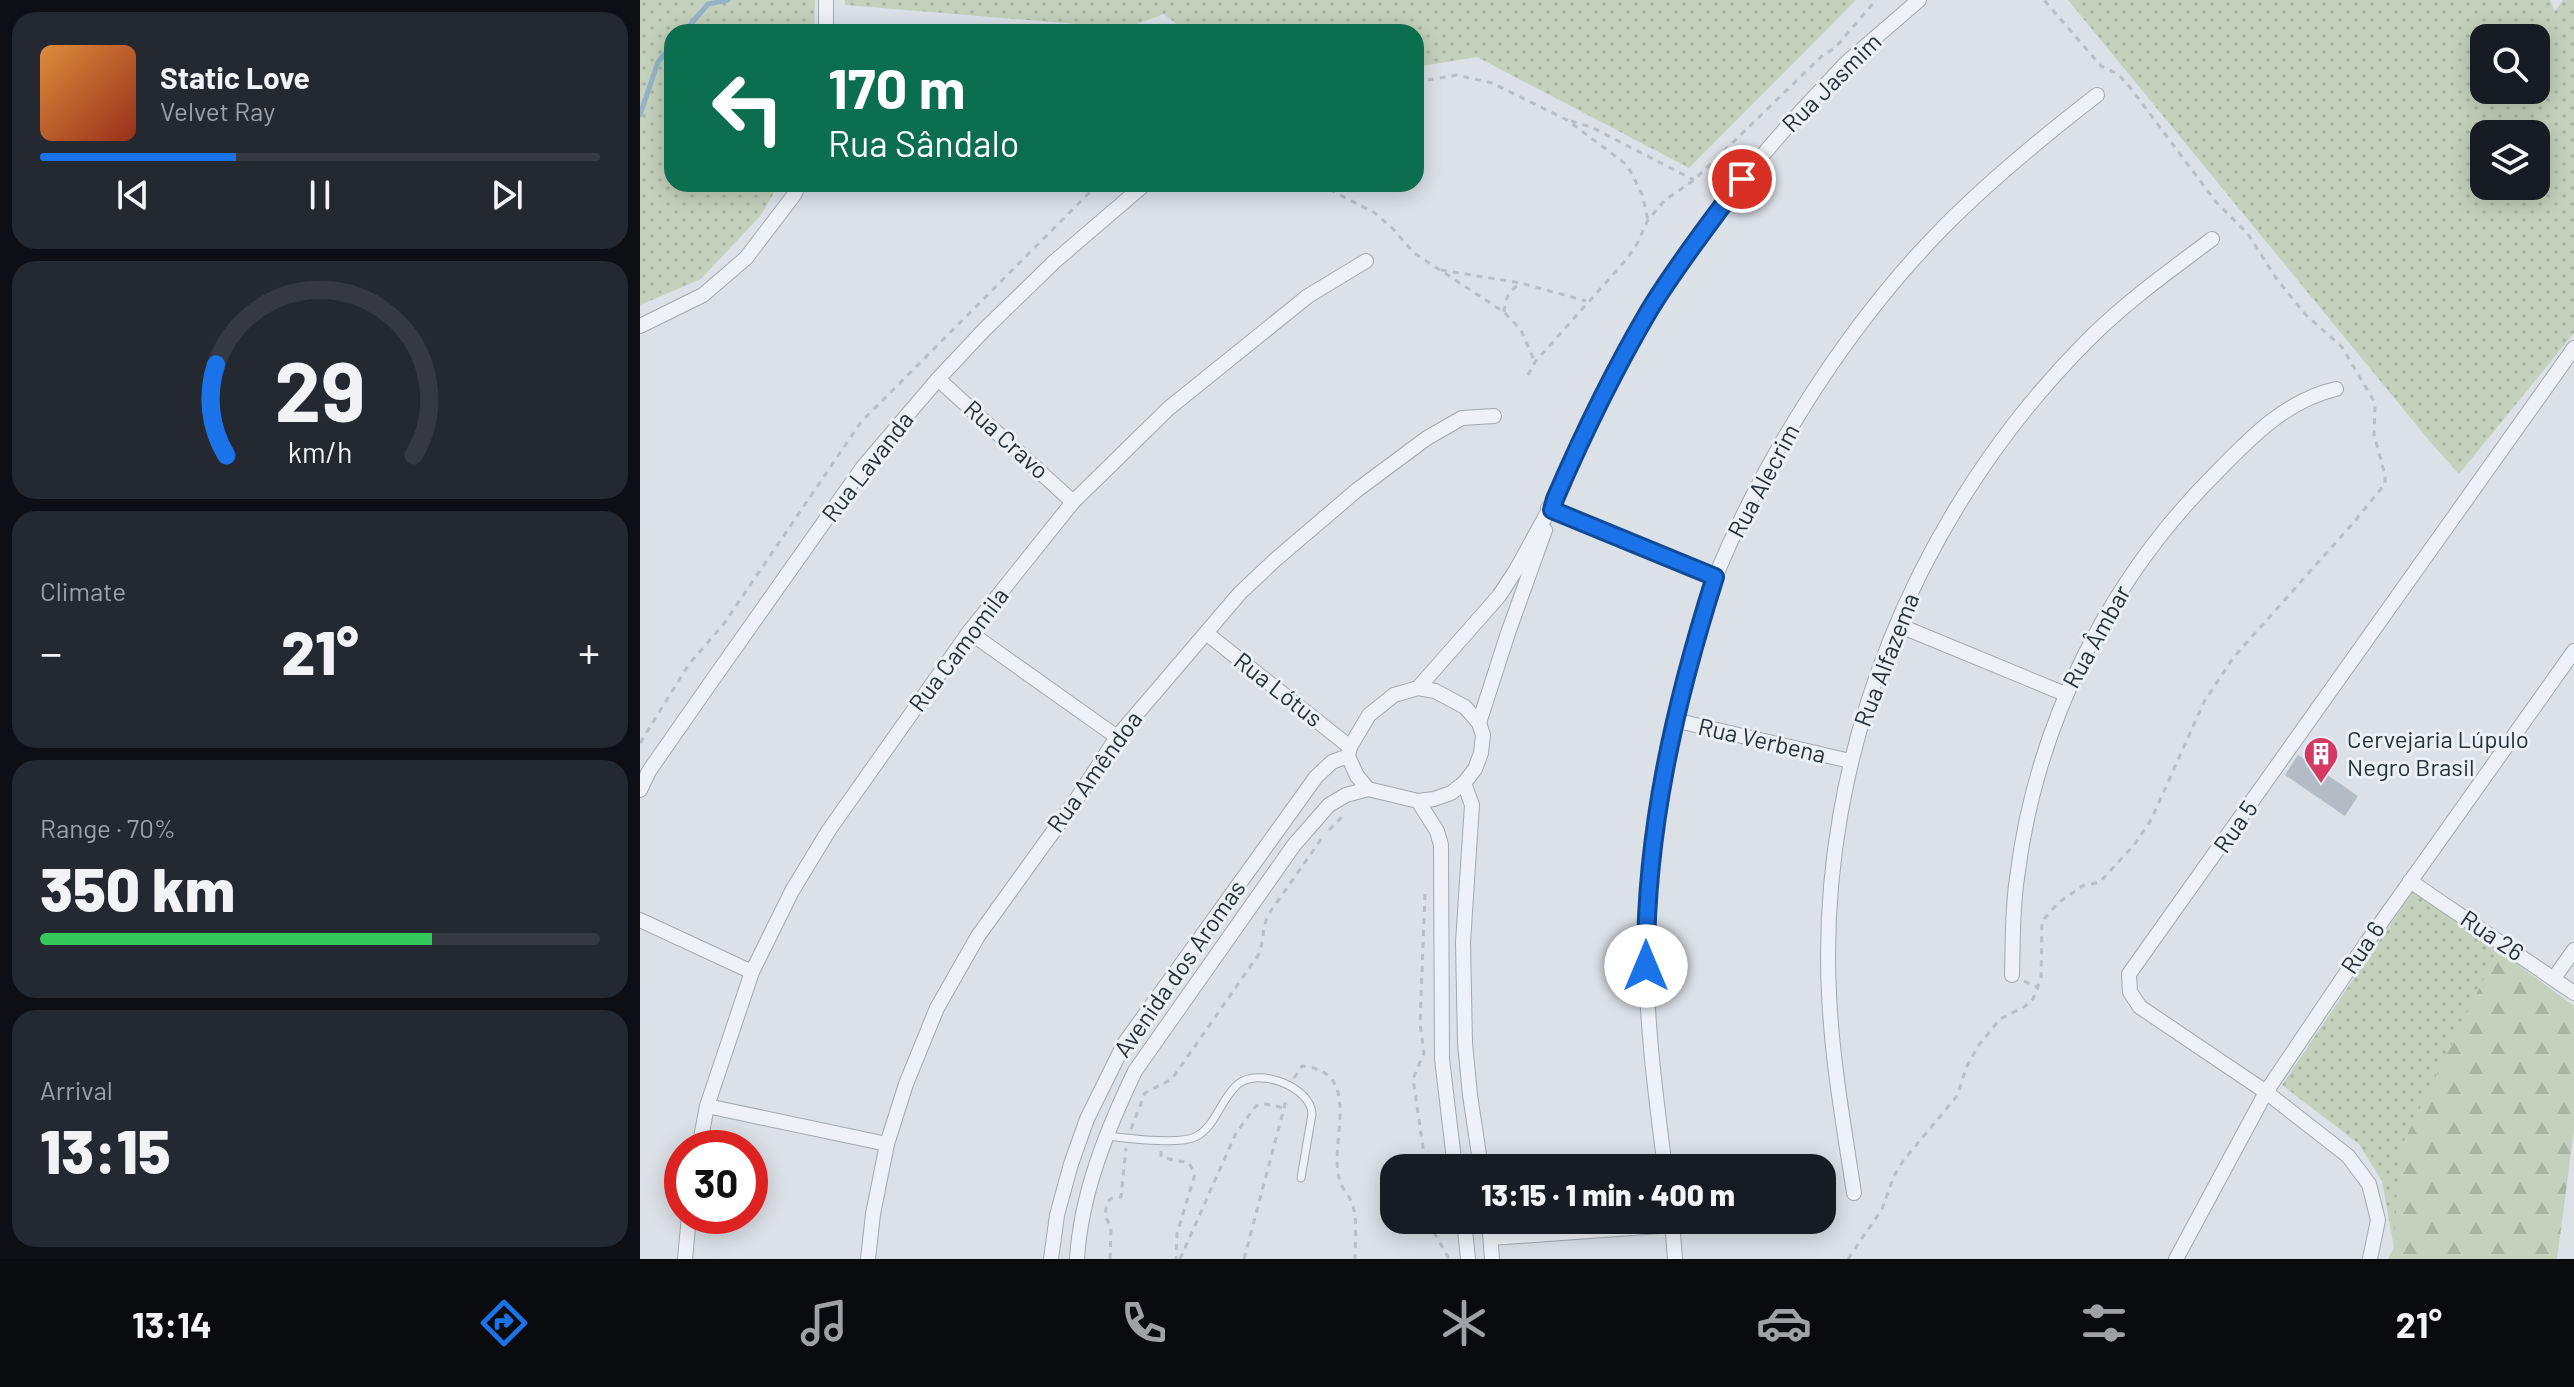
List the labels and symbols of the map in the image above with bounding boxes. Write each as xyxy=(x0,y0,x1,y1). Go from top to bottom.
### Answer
street label: Rua Jasmim xyxy=(1775,26,1886,137)
pin xyxy=(1708,145,1776,213)
street label: Rua Cravo xyxy=(959,393,1055,484)
street label: Rua Lavanda xyxy=(815,405,919,527)
street label: Rua Alecrim xyxy=(1721,418,1805,542)
street label: Rua Âmbar xyxy=(2056,580,2136,693)
street label: Rua Camomila xyxy=(902,581,1014,717)
street label: Rua Alfazema xyxy=(1847,589,1924,730)
street label: Rua Lótus xyxy=(1229,645,1329,732)
street label: Rua Amêndoa xyxy=(1040,705,1148,837)
street label: Rua Verbena xyxy=(1696,711,1829,768)
place label: Cervejaria Lúpulo Negro Brasil xyxy=(2347,724,2529,781)
building icon: Cervejaria Lúpulo Negro Brasil xyxy=(2302,735,2340,785)
street label: Rua 5 xyxy=(2207,794,2263,858)
street label: Avenida dos Aromas xyxy=(1107,874,1251,1062)
street label: Rua 26 xyxy=(2456,903,2530,966)
street label: Rua 6 xyxy=(2334,915,2390,979)
position arrow xyxy=(1604,924,1688,1008)
speed limit sign: 30 xyxy=(664,1130,768,1234)

